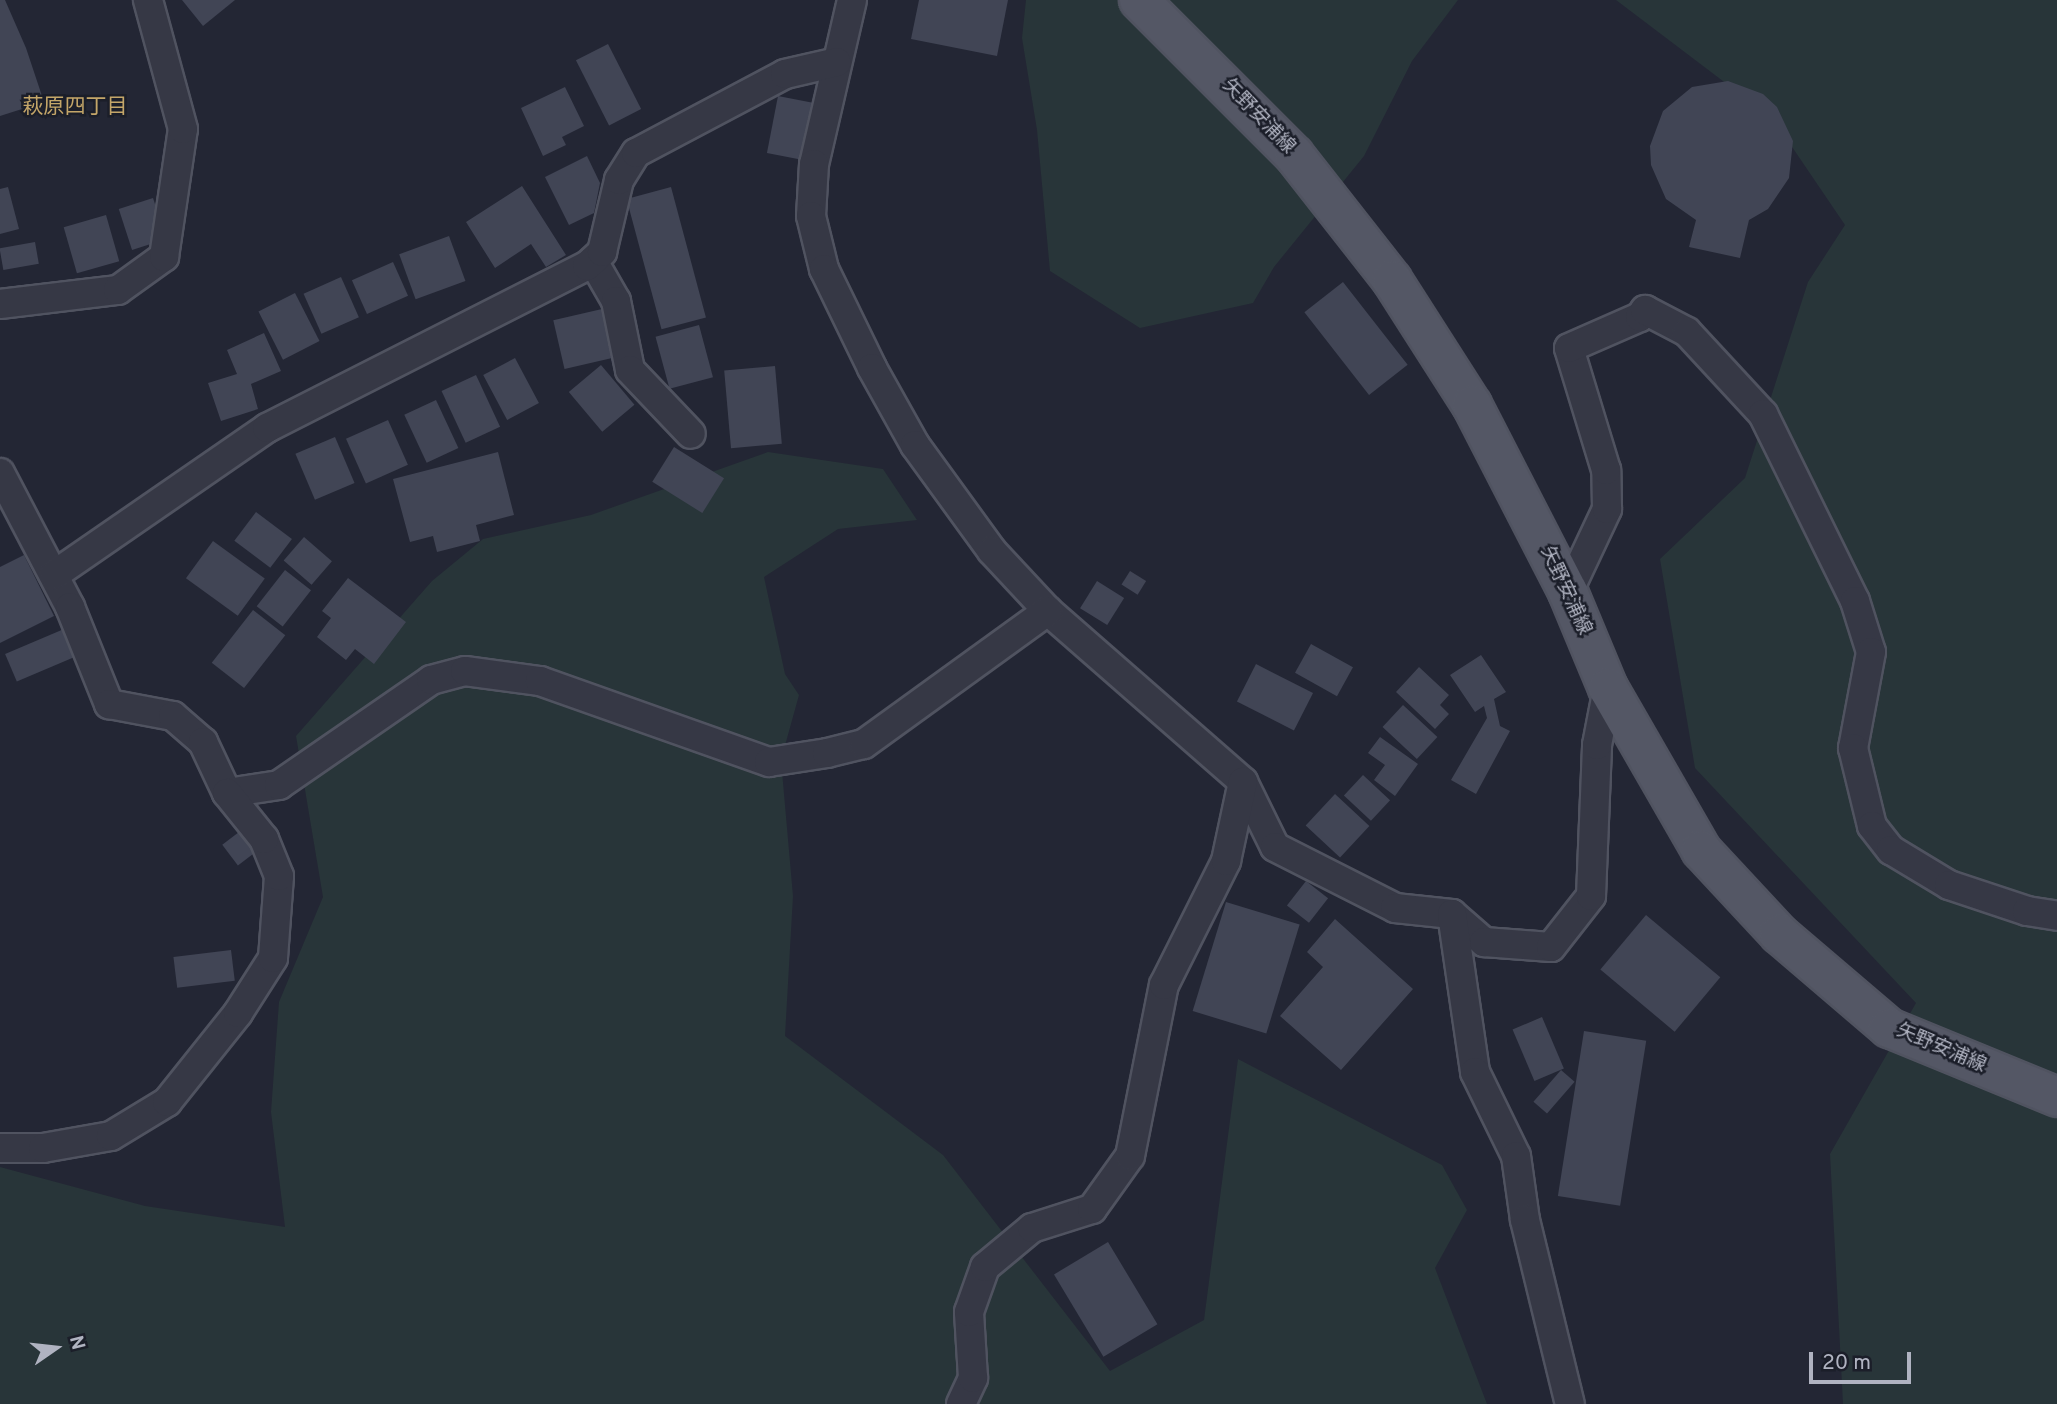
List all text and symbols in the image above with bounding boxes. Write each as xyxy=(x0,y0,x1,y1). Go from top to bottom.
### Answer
street label: 矢野安浦線 xyxy=(1217,75,1299,159)
district label: 萩原四丁目 xyxy=(23,95,127,121)
street label: 矢野安浦線 xyxy=(1535,543,1595,639)
street label: 矢野安浦線 xyxy=(1893,1020,1989,1078)
north arrow xyxy=(21,1313,91,1383)
text: N xyxy=(63,1333,90,1352)
scale bar xyxy=(1812,1338,1913,1382)
text: 20 m xyxy=(1822,1350,1871,1377)

